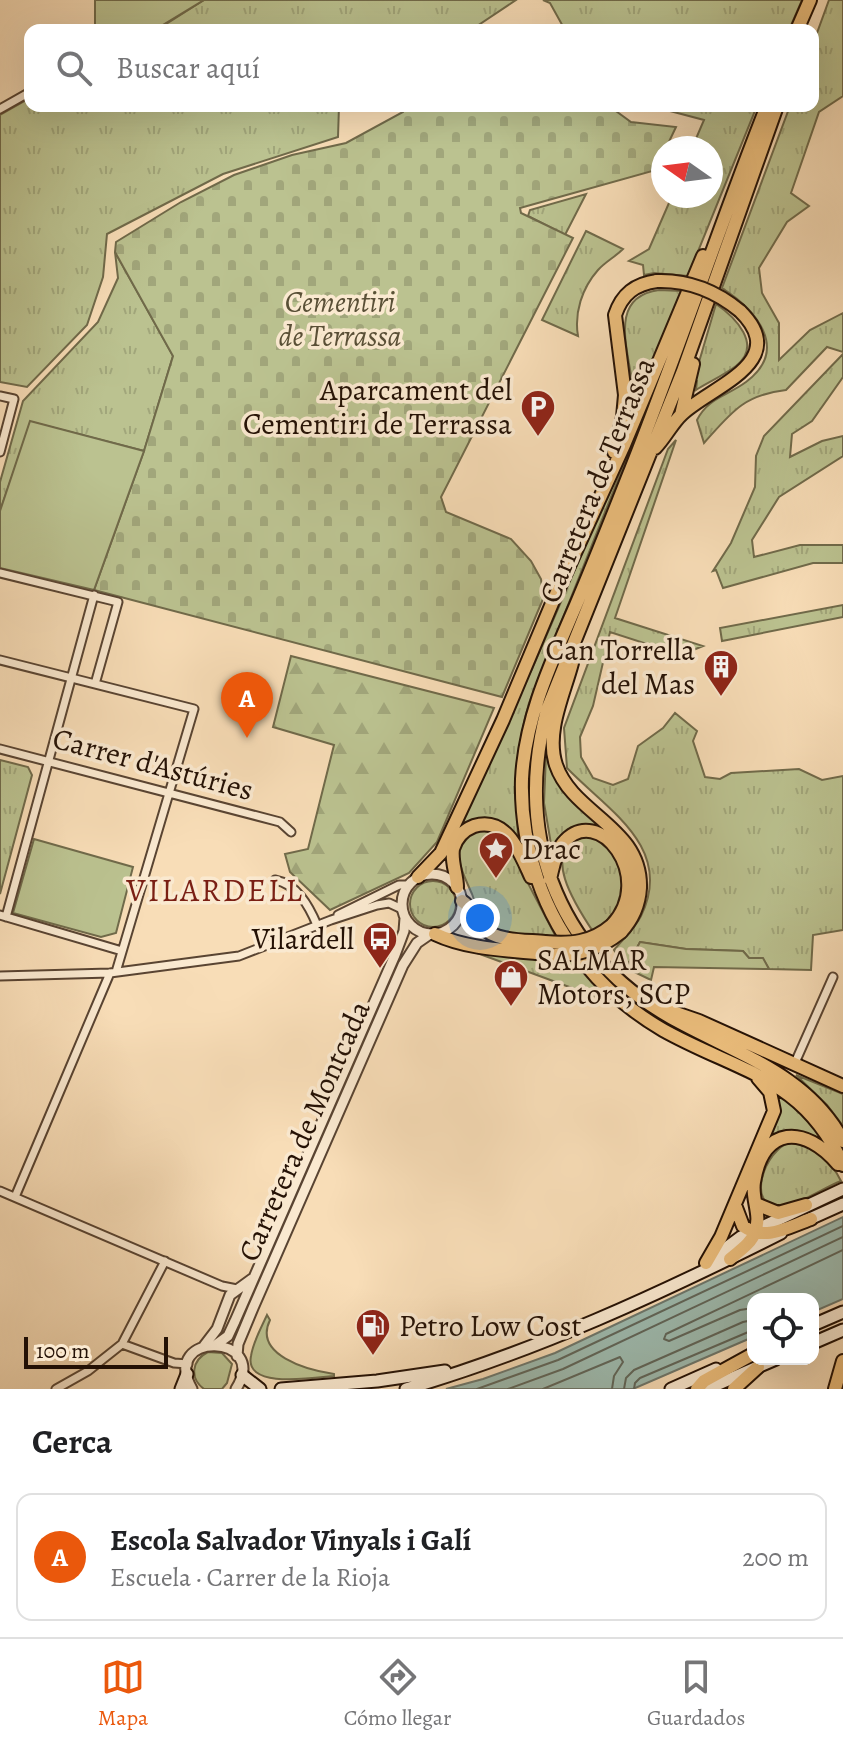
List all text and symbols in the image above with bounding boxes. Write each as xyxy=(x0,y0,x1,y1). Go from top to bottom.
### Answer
search box xyxy=(24,24,819,112)
icon: search xyxy=(52,46,96,90)
text: Buscar aquí xyxy=(116,48,260,88)
north arrow xyxy=(651,136,723,208)
park label: Cementiri de Terrassa xyxy=(279,282,402,356)
street label: Carretera de Terrassa xyxy=(529,351,665,609)
place label: Aparcament del Cementiri de Terrassa xyxy=(243,370,512,444)
parking icon: Aparcament del Cementiri de Terrassa xyxy=(519,388,557,438)
place label: Can Torrella del Mas xyxy=(546,630,695,704)
building icon: Can Torrella del Mas xyxy=(702,648,740,698)
pin: A xyxy=(221,672,273,738)
street label: Carrer d'Astúries xyxy=(48,718,258,810)
place label: Drac xyxy=(522,829,581,869)
place icon: Drac xyxy=(477,830,515,880)
district label: VILARDELL xyxy=(125,868,304,912)
your location xyxy=(460,898,500,938)
place label: Vilardell xyxy=(251,919,354,959)
bus stop icon: Vilardell xyxy=(361,920,399,970)
place label: SALMAR Motors, SCP xyxy=(537,940,690,1014)
shop icon: SALMAR Motors, SCP xyxy=(492,958,530,1008)
street label: Carretera de Montcada xyxy=(228,994,380,1268)
map controls xyxy=(747,1293,819,1365)
button: locate xyxy=(747,1293,819,1365)
place label: Petro Low Cost xyxy=(399,1306,582,1346)
fuel station icon: Petro Low Cost xyxy=(354,1307,392,1357)
scale bar xyxy=(24,1333,168,1369)
text: 100 m xyxy=(36,1336,90,1366)
text: Cerca xyxy=(32,1418,113,1465)
text: Escola Salvador Vinyals i Galí xyxy=(110,1520,471,1560)
text: A xyxy=(52,1540,68,1575)
text: 200 m xyxy=(742,1540,809,1575)
text: Escuela · Carrer de la Rioja xyxy=(110,1560,390,1595)
tab: Mapa xyxy=(98,1655,148,1733)
tab: Cómo llegar xyxy=(344,1655,451,1733)
tab: Guardados xyxy=(647,1655,745,1733)

